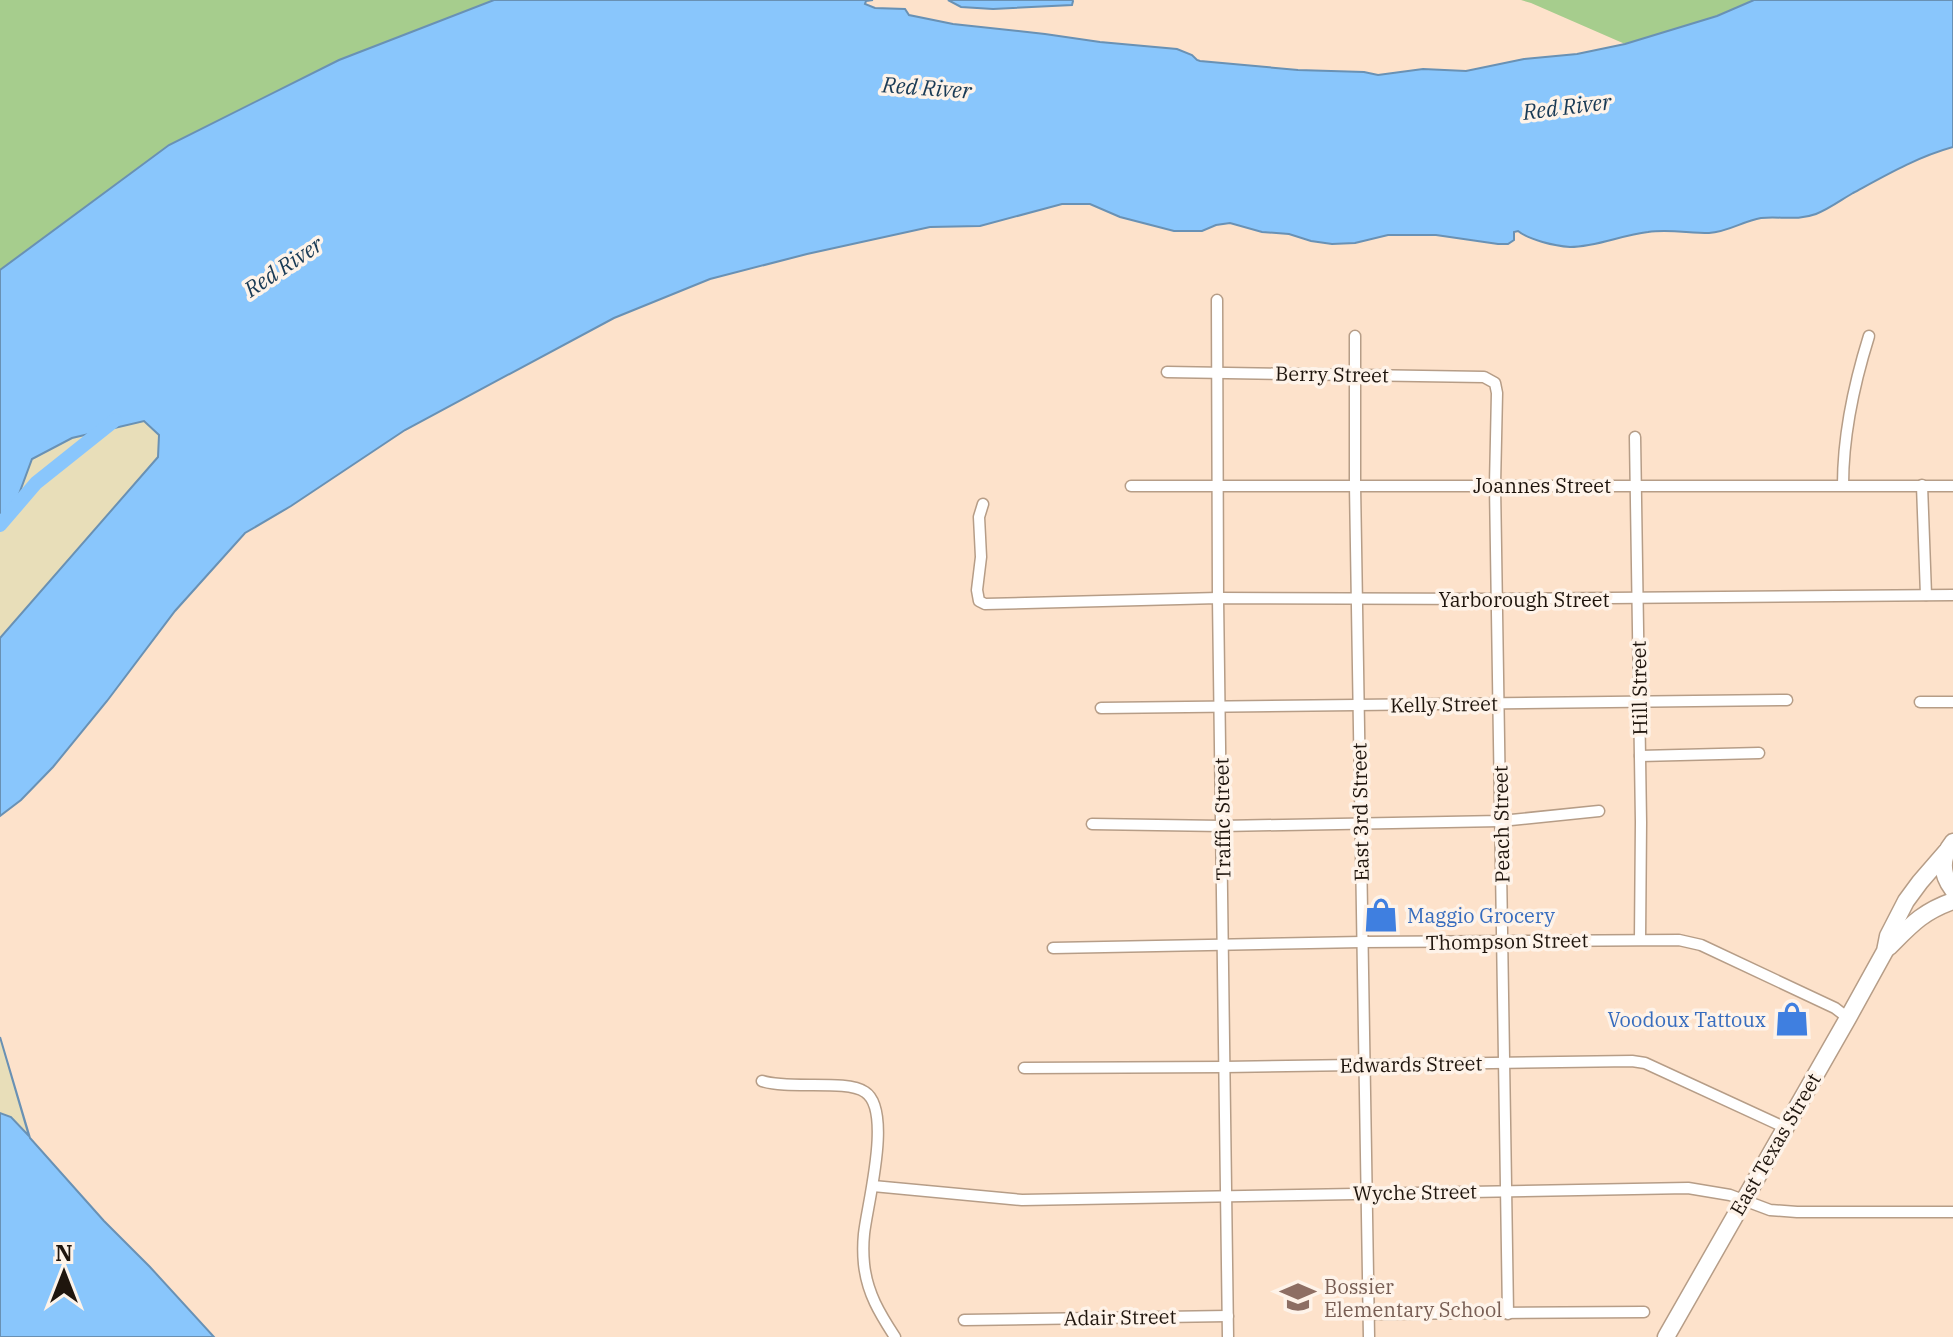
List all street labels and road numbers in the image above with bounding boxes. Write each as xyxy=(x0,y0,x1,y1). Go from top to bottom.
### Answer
street label: Berry Street xyxy=(1275,360,1389,388)
street label: Joannes Street xyxy=(1473,472,1611,499)
street label: Yarborough Street xyxy=(1438,586,1610,613)
street label: Hill Street xyxy=(1625,640,1653,736)
street label: Kelly Street xyxy=(1390,690,1498,718)
street label: East 3rd Street xyxy=(1345,742,1375,882)
street label: Traffic Street xyxy=(1207,757,1237,881)
street label: Peach Street xyxy=(1486,765,1516,883)
street label: Thompson Street xyxy=(1425,926,1589,956)
street label: Edwards Street xyxy=(1339,1049,1483,1079)
street label: East Texas Street xyxy=(1723,1068,1827,1220)
street label: Wyche Street xyxy=(1353,1177,1477,1207)
street label: Adair Street xyxy=(1063,1303,1177,1331)

